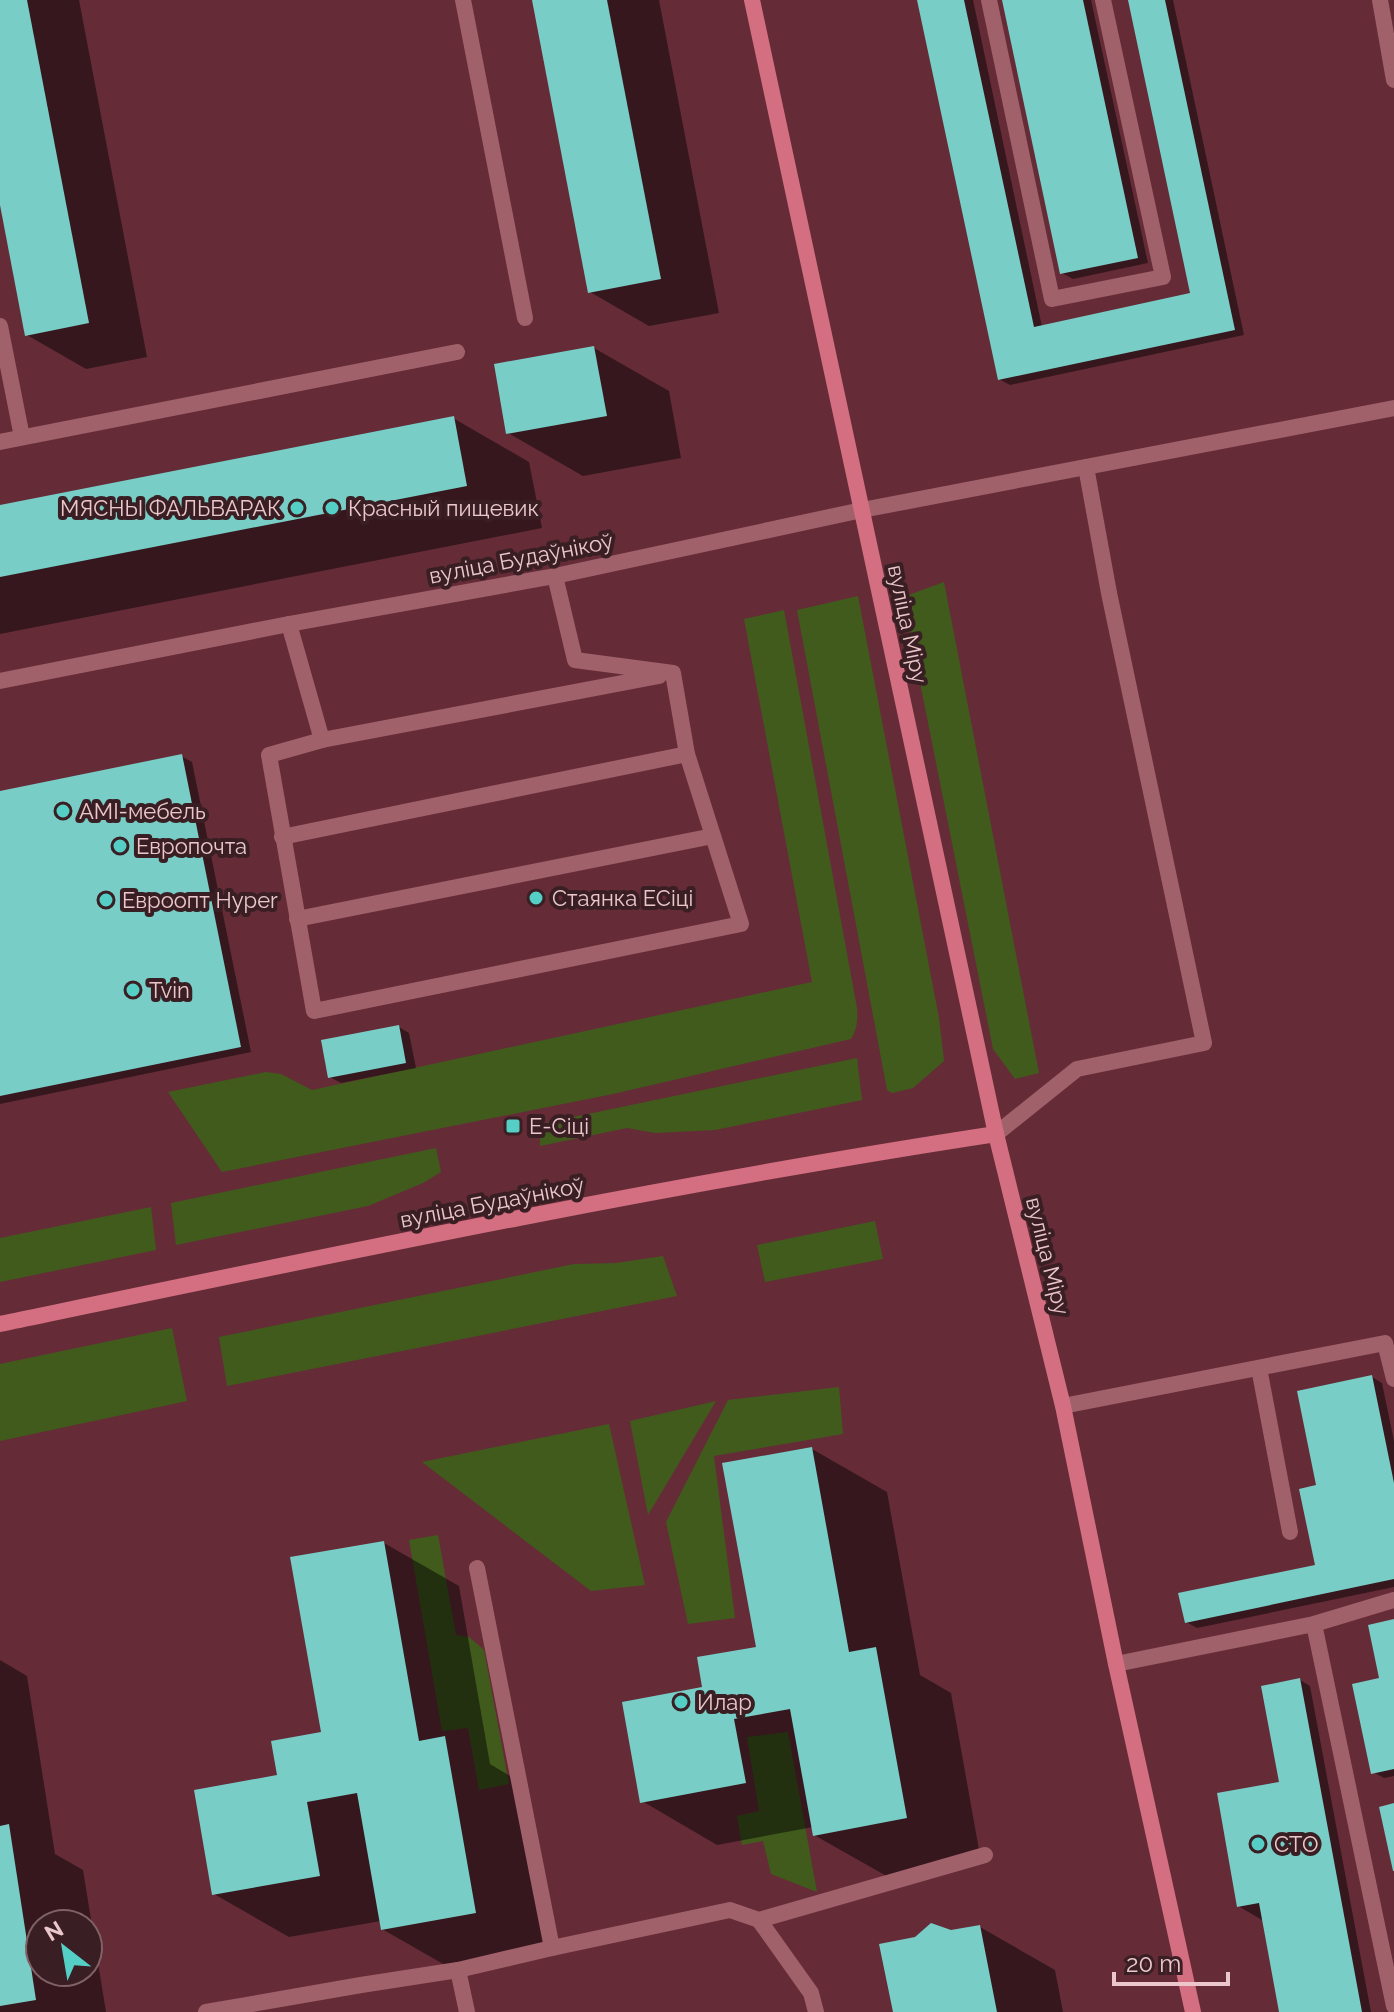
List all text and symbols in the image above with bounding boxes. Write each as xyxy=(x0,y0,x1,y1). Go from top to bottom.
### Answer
place label: МЯСНЫ ФАЛЬВАРАК xyxy=(60,495,281,521)
place label: Красный пищевик xyxy=(348,495,539,521)
marker: МЯСНЫ ФАЛЬВАРАК xyxy=(288,499,306,517)
marker: Красный пищевик xyxy=(323,499,341,517)
street label: вуліца Будаўнікоў xyxy=(427,527,615,589)
street label: вуліца Міру xyxy=(883,562,933,686)
place label: AMI-мебель xyxy=(79,798,206,824)
marker: AMI-мебель xyxy=(54,802,72,820)
place label: Европочта xyxy=(136,833,247,859)
marker: Европочта xyxy=(111,837,129,855)
place label: Стаянка ЕСіці xyxy=(552,885,693,911)
place label: Евроопт Hyper xyxy=(122,887,278,913)
marker: Стаянка ЕСіці xyxy=(527,889,545,907)
marker: Евроопт Hyper xyxy=(97,891,115,909)
place label: Tvin xyxy=(149,977,190,1003)
marker: Tvin xyxy=(124,981,142,999)
place label: Е-Сіці xyxy=(529,1113,589,1139)
marker: Е-Сіці xyxy=(504,1117,522,1135)
street label: вуліца Будаўнікоў xyxy=(398,1171,586,1233)
street label: вуліца Міру xyxy=(1021,1194,1075,1318)
place label: Илар xyxy=(697,1689,752,1715)
marker: Илар xyxy=(672,1693,690,1711)
place label: СТО xyxy=(1274,1831,1318,1857)
marker: СТО xyxy=(1249,1835,1267,1853)
north arrow xyxy=(24,1908,104,1988)
text: N xyxy=(40,1915,68,1946)
scale bar xyxy=(1114,1936,1228,1986)
text: 20 m xyxy=(1126,1949,1181,1978)

